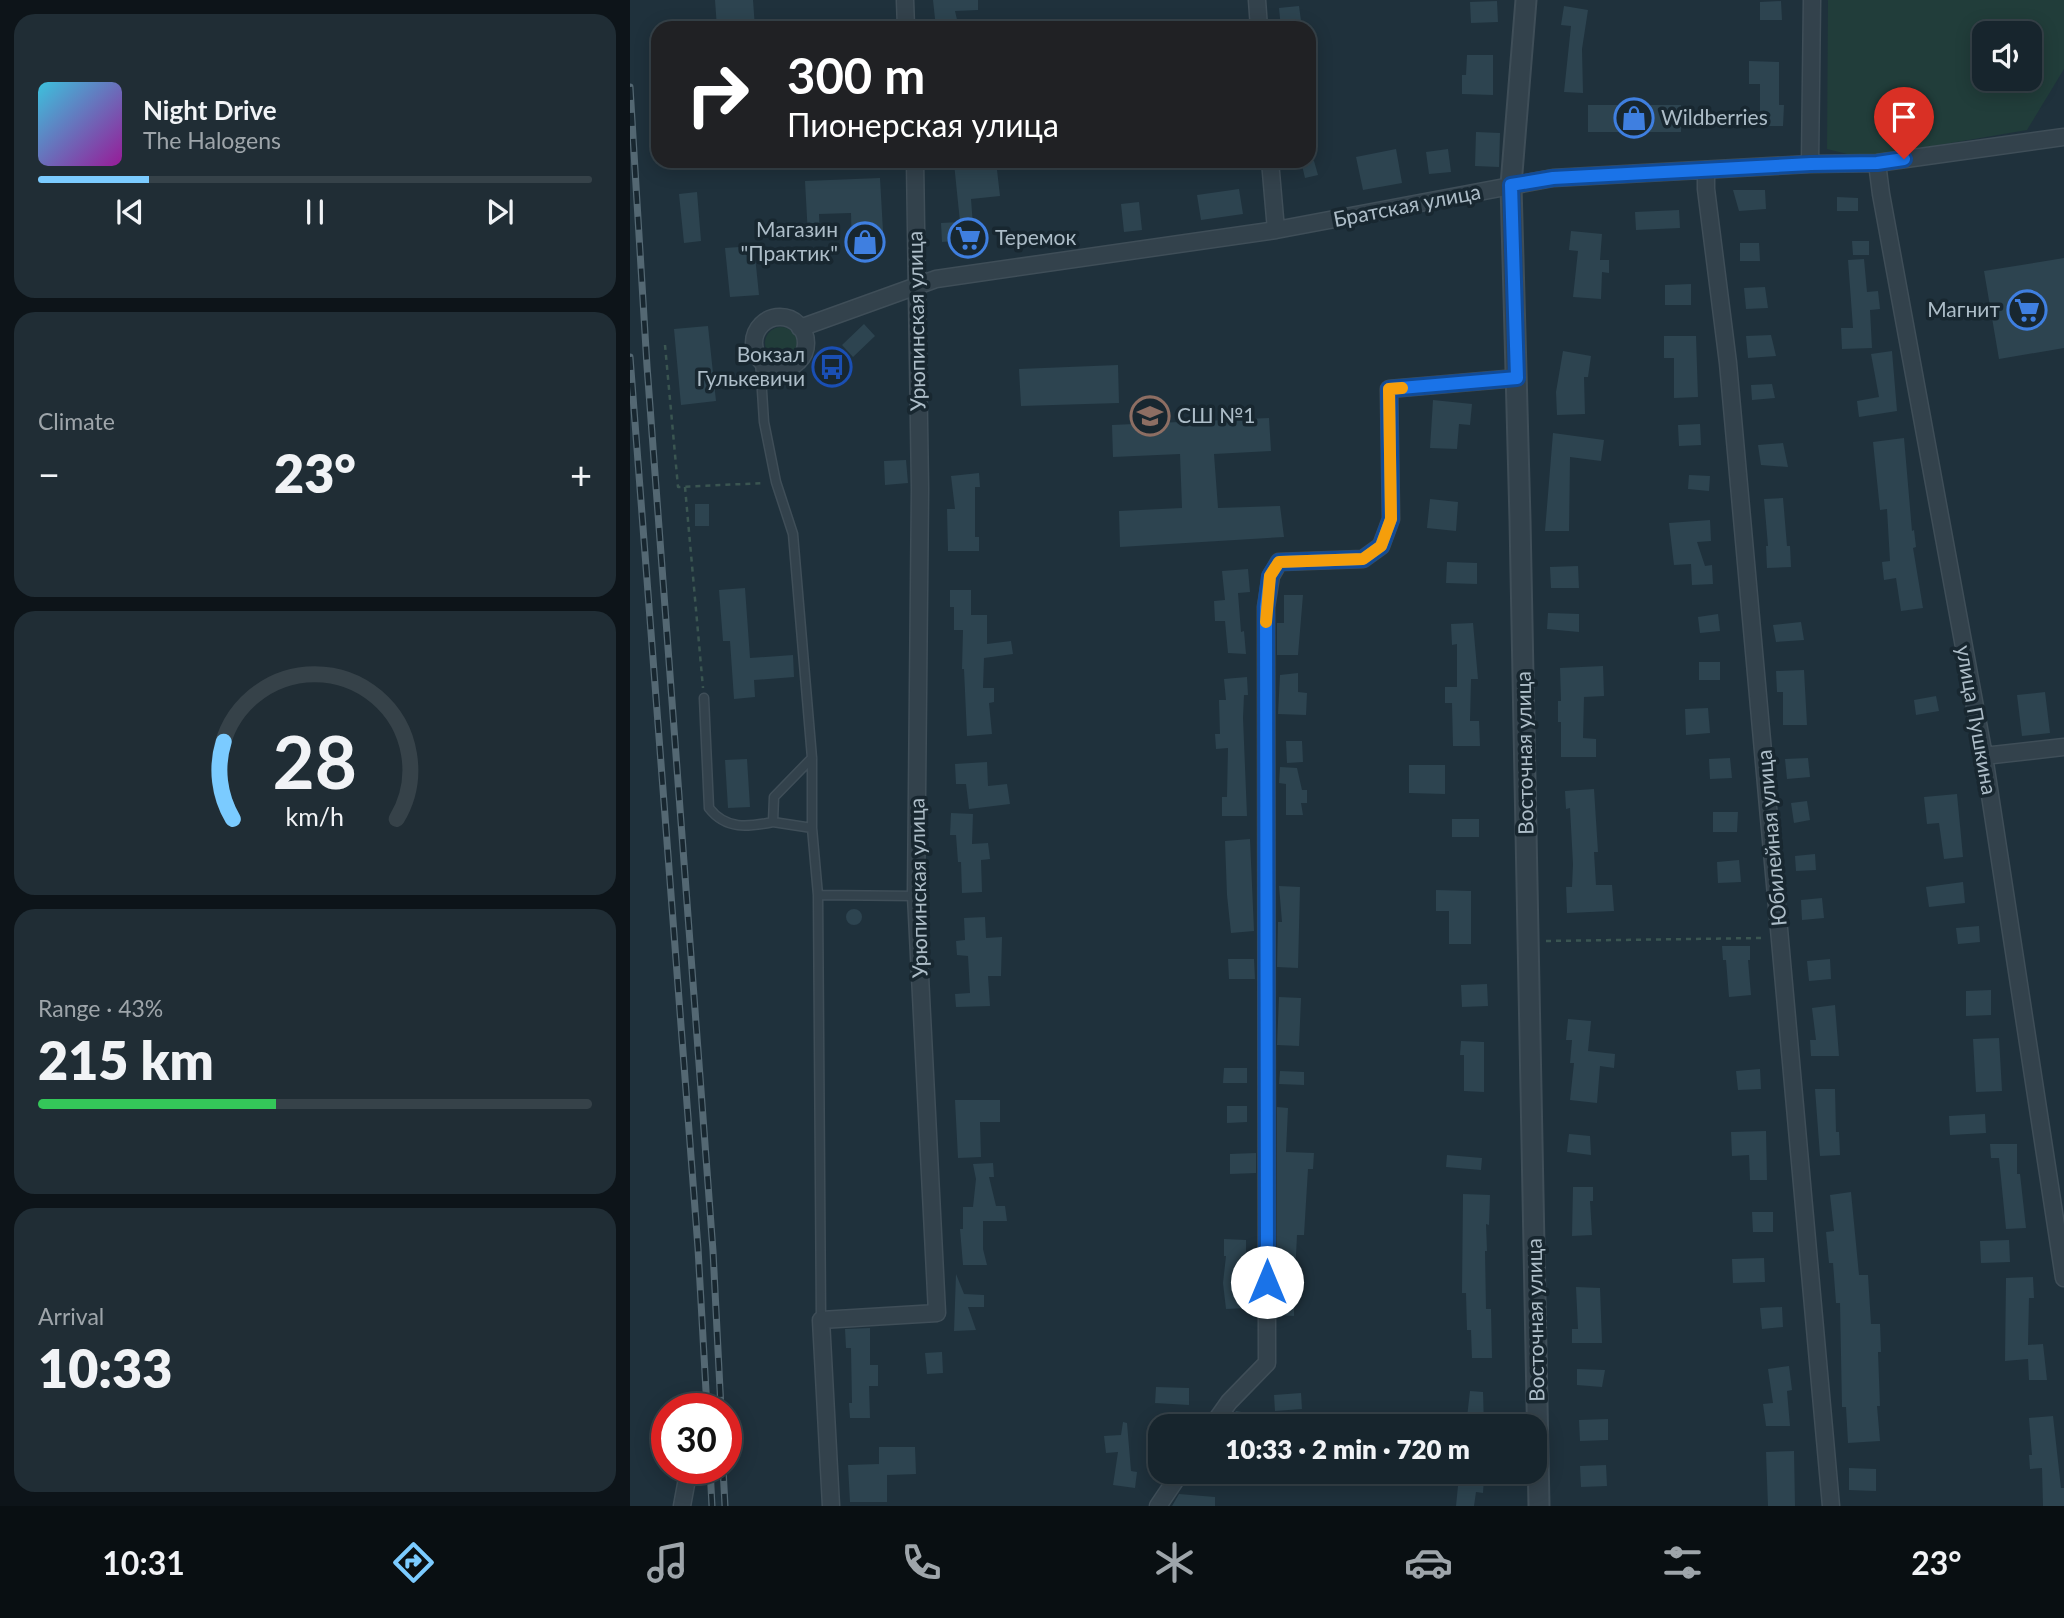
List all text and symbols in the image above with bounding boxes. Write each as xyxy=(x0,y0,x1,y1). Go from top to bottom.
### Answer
map controls xyxy=(1972,21,2042,91)
button: sound xyxy=(1972,21,2042,91)
text: 300 m xyxy=(787,46,925,104)
icon: right xyxy=(672,49,763,140)
pin xyxy=(1874,87,1934,159)
text: Night Drive xyxy=(143,94,277,126)
shop icon: Wildberries xyxy=(1613,97,1655,139)
icon: arrive xyxy=(1885,98,1923,136)
place label: Wildberries xyxy=(1661,104,1768,129)
text: Пионерская улица xyxy=(787,105,1059,144)
text: The Halogens xyxy=(143,126,281,154)
street label: Братская улица xyxy=(1331,178,1482,231)
icon: previous xyxy=(111,193,149,231)
icon: pause xyxy=(296,193,334,231)
icon: next xyxy=(481,193,519,231)
place label: Магазин "Практик" xyxy=(741,216,838,265)
supermarket icon: Теремок xyxy=(947,217,989,259)
shop icon: Магазин "Практик" xyxy=(844,221,886,263)
place label: Теремок xyxy=(995,224,1076,249)
street label: Урюпинская улица xyxy=(901,231,930,411)
supermarket icon: Магнит xyxy=(2006,289,2048,331)
place label: Магнит xyxy=(1927,296,2000,321)
place label: Вокзал Гулькевичи xyxy=(697,341,805,390)
bus stop icon: Вокзал Гулькевичи xyxy=(811,346,853,388)
school or university icon: СШ №1 xyxy=(1129,395,1171,437)
place label: СШ №1 xyxy=(1177,402,1256,427)
text: Climate xyxy=(38,407,115,435)
text: 23° xyxy=(274,442,356,504)
text: − xyxy=(38,451,60,497)
text: + xyxy=(570,451,592,497)
street label: улица Пушкина xyxy=(1952,643,2003,796)
street label: Восточная улица xyxy=(1510,671,1537,835)
text: 28 xyxy=(273,717,357,805)
street label: Юбилейная улица xyxy=(1750,749,1791,927)
street label: Урюпинская улица xyxy=(903,798,932,978)
text: km/h xyxy=(286,801,344,831)
text: Range · 43% xyxy=(38,994,163,1022)
text: 215 km xyxy=(38,1029,214,1091)
street label: Восточная улица xyxy=(1521,1238,1548,1402)
position arrow xyxy=(1230,1245,1304,1319)
text: Arrival xyxy=(38,1302,104,1330)
text: 10:33 xyxy=(38,1337,172,1399)
speed limit sign: 30 xyxy=(651,1393,742,1484)
text: 10:33 · 2 min · 720 m xyxy=(1225,1433,1470,1465)
icon: directions xyxy=(389,1538,438,1587)
icon: music xyxy=(643,1538,692,1587)
icon: phone xyxy=(897,1538,946,1587)
icon: climate xyxy=(1150,1538,1199,1587)
icon: car xyxy=(1404,1538,1453,1587)
icon: filters xyxy=(1658,1538,1707,1587)
text: 10:31 xyxy=(102,1543,185,1582)
text: 23° xyxy=(1911,1543,1962,1582)

